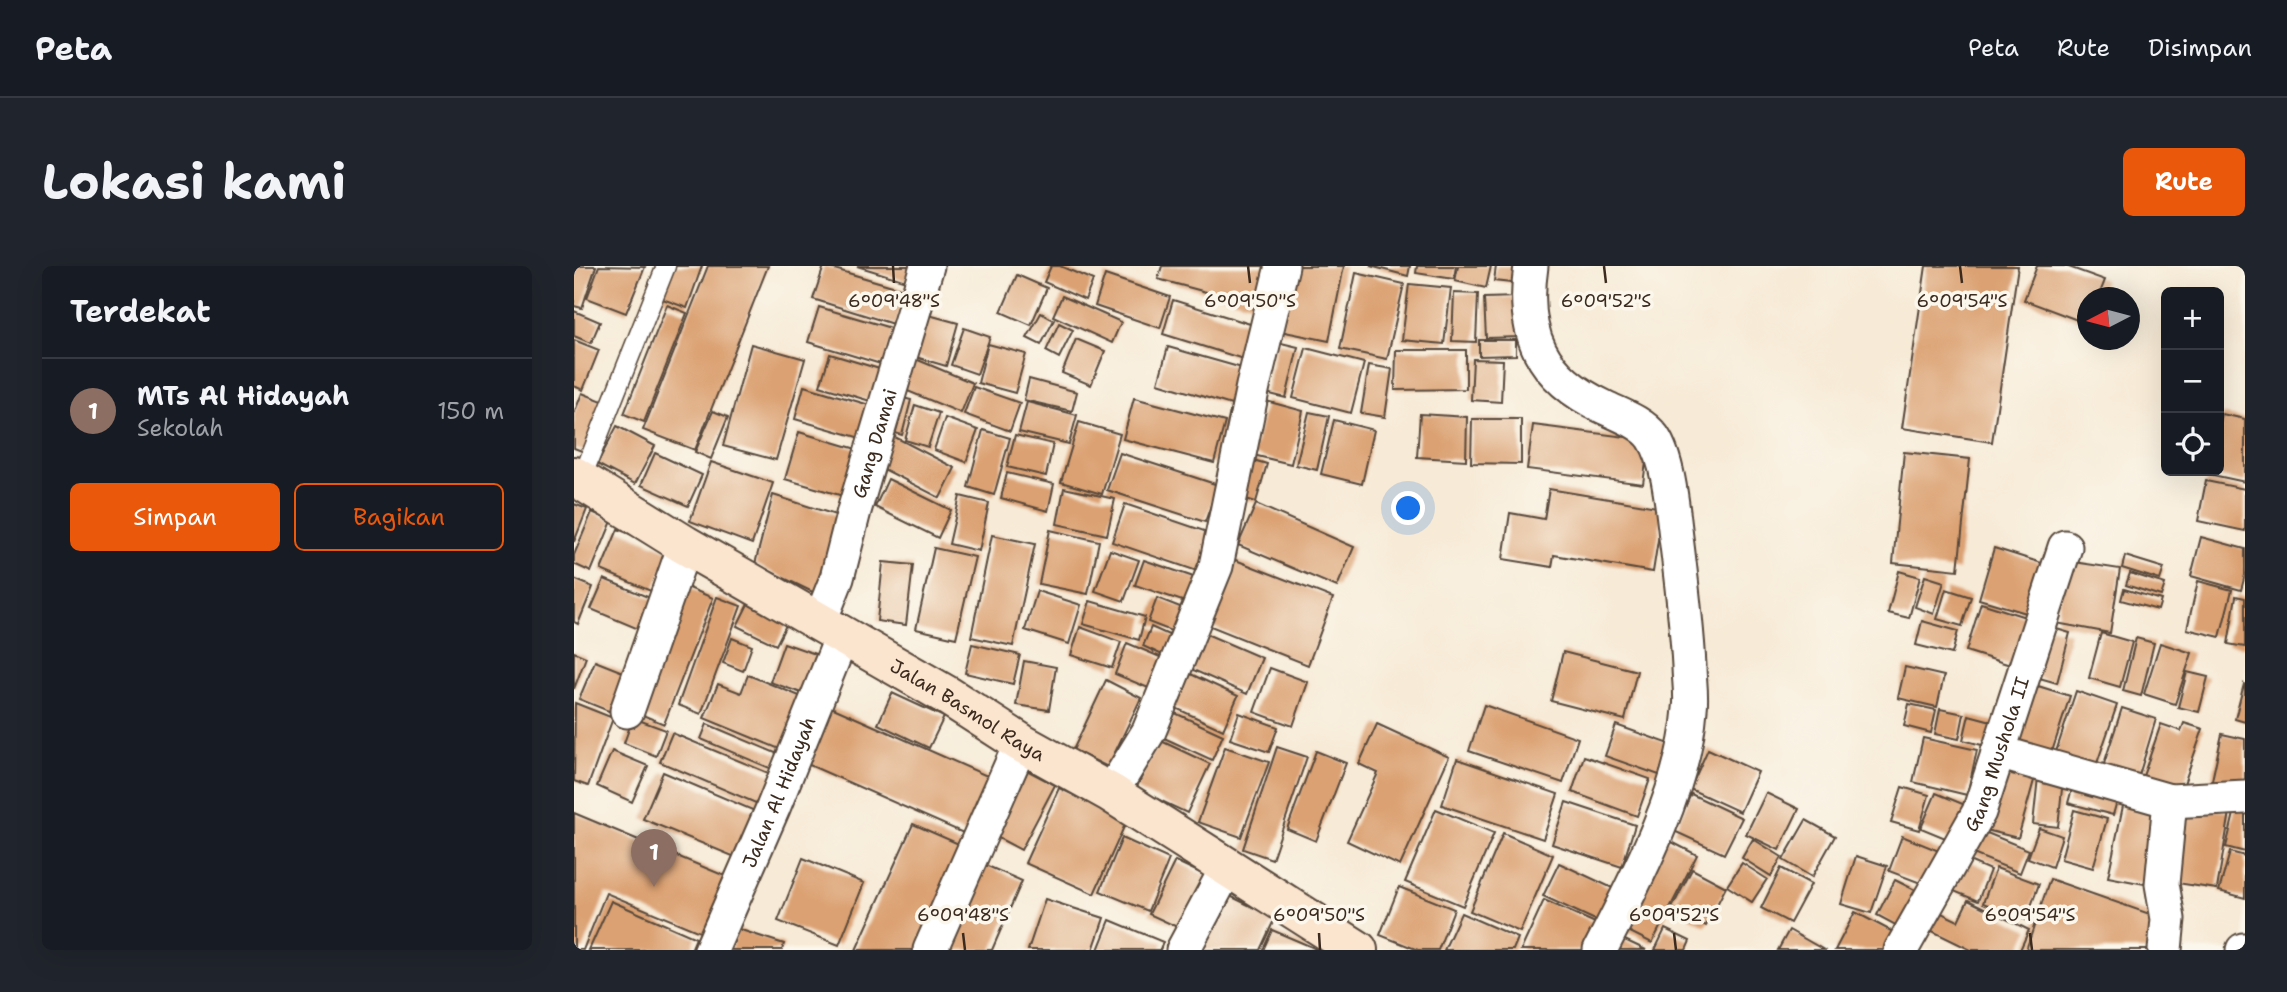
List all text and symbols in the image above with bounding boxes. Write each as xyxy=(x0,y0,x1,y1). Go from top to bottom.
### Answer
text: Peta xyxy=(35,26,112,71)
text: Peta xyxy=(1968,32,2019,64)
text: Rute xyxy=(2057,32,2110,64)
text: Disimpan xyxy=(2148,32,2252,64)
button: Rute xyxy=(2123,148,2245,216)
text: Lokasi kami xyxy=(42,149,346,215)
north arrow xyxy=(2077,287,2140,350)
map controls xyxy=(2161,287,2224,476)
button: + xyxy=(2161,287,2224,350)
text: 6°09'48"S xyxy=(848,289,940,313)
text: 6°09'50"S xyxy=(1204,289,1296,313)
text: 6°09'52"S xyxy=(1561,289,1651,313)
text: 6°09'54"S xyxy=(1916,289,2008,313)
text: Terdekat xyxy=(70,291,210,332)
button: − xyxy=(2161,350,2224,413)
text: MTs Al Hidayah xyxy=(137,378,349,413)
street label: Gang Damai xyxy=(846,385,902,501)
text: 1 xyxy=(88,396,98,426)
text: 150 m xyxy=(437,396,504,426)
text: Sekolah xyxy=(137,413,224,443)
button: locate xyxy=(2161,413,2224,476)
button: Simpan xyxy=(70,483,280,551)
button: Bagikan xyxy=(294,483,504,551)
your location xyxy=(1391,491,1425,525)
street label: Jalan Basmol Raya xyxy=(886,653,1050,767)
street label: Gang Mushola II xyxy=(1958,674,2035,836)
street label: Jalan Al Hidayah xyxy=(736,713,821,871)
pin: 1 xyxy=(631,829,677,887)
text: 6°09'48"S xyxy=(917,903,1009,927)
text: 6°09'50"S xyxy=(1273,903,1365,927)
text: 6°09'52"S xyxy=(1629,903,1719,927)
text: 6°09'54"S xyxy=(1984,903,2076,927)

